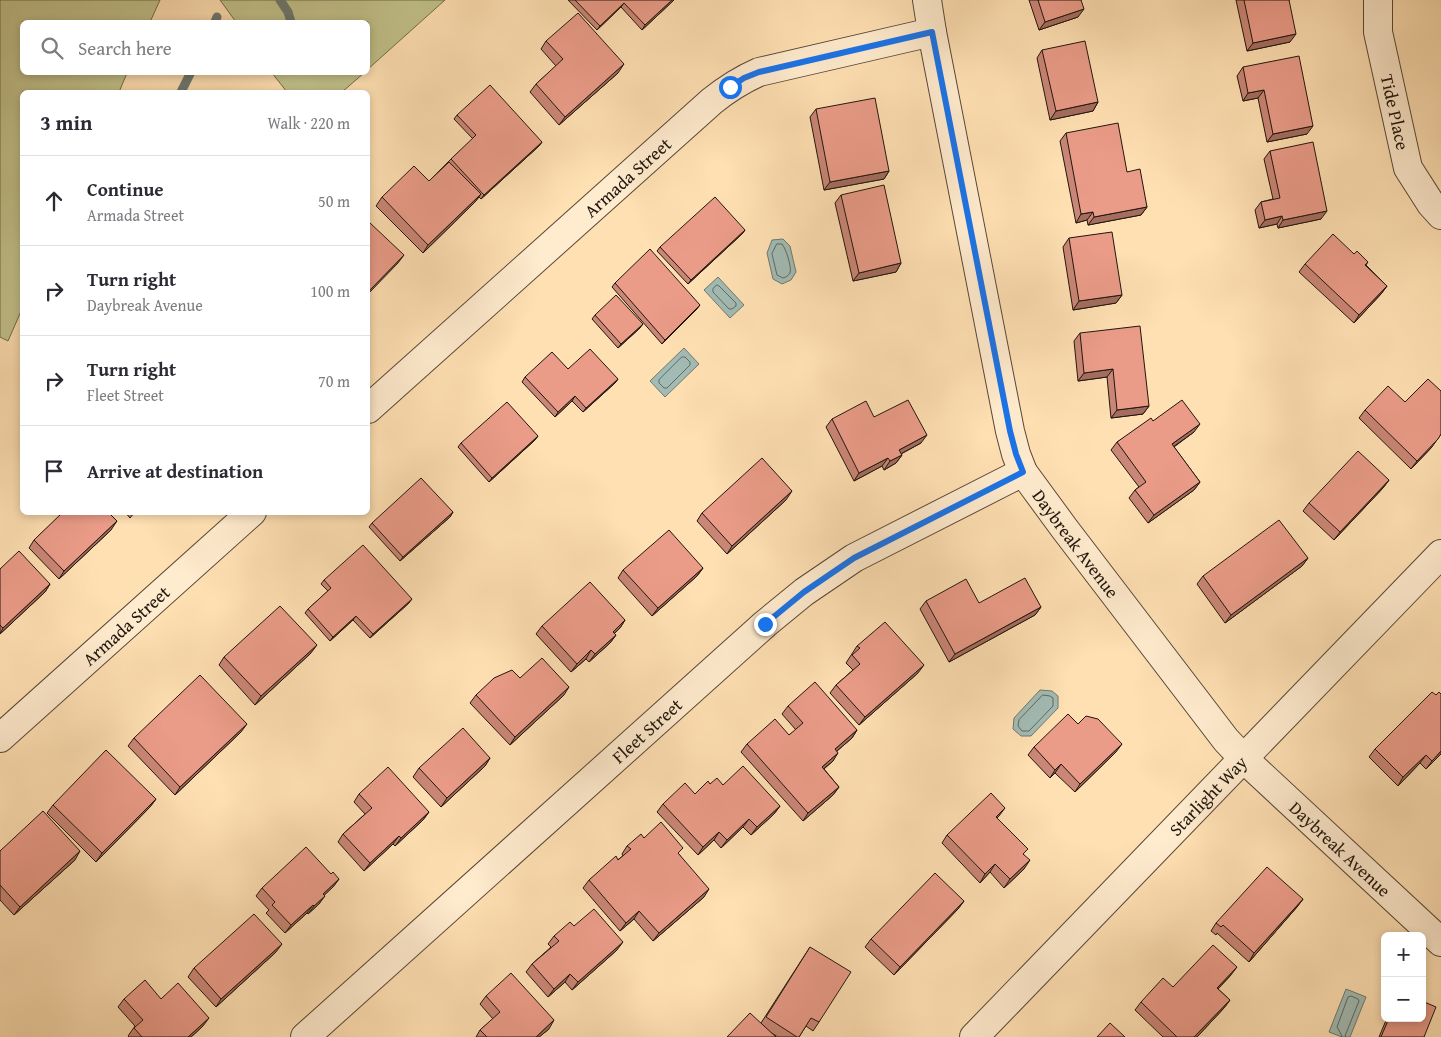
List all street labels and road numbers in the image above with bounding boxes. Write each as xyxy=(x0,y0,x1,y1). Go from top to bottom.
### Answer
street label: Tide Place xyxy=(1374,72,1417,153)
street label: Armada Street xyxy=(578,130,677,223)
street label: Daybreak Avenue xyxy=(1026,483,1126,604)
street label: Armada Street xyxy=(76,578,176,672)
street label: Fleet Street xyxy=(605,691,688,769)
street label: Starlight Way xyxy=(1162,749,1253,842)
street label: Daybreak Avenue xyxy=(1283,794,1397,903)

